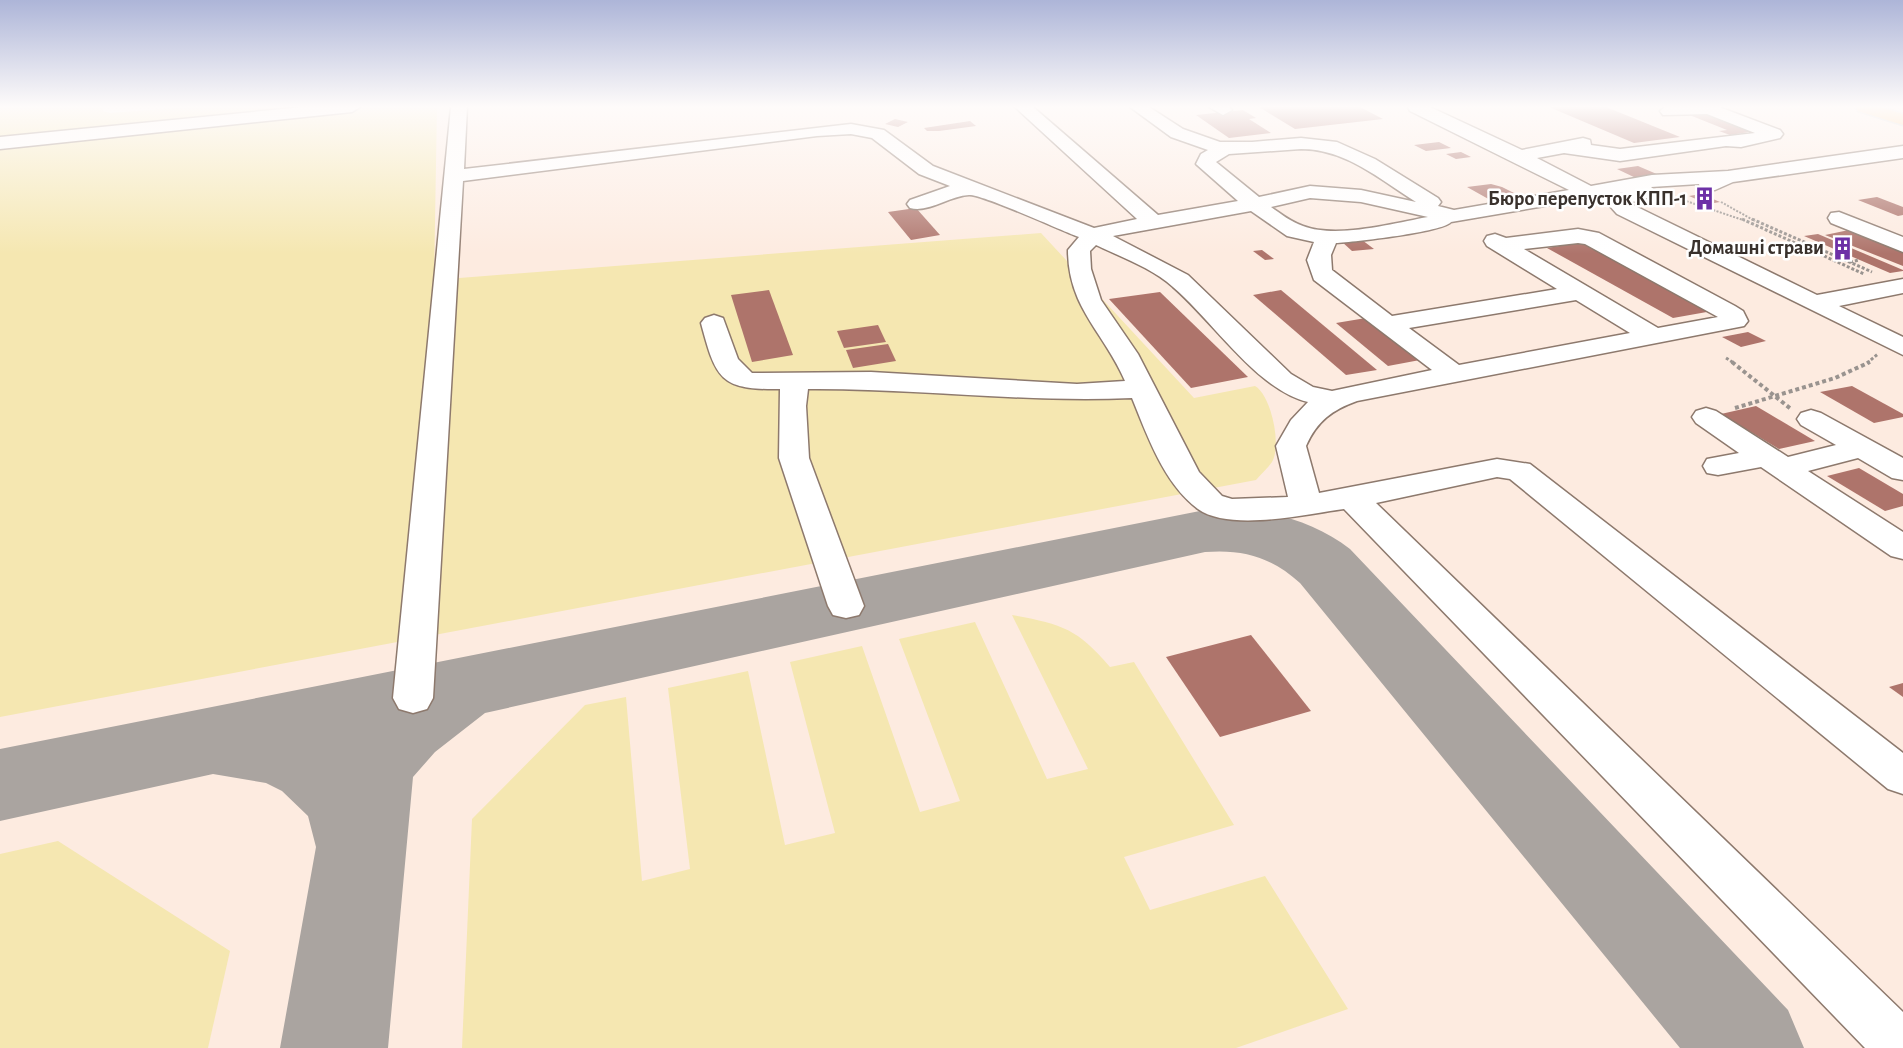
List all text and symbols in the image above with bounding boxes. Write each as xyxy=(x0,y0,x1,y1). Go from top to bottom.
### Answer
building icon: Бюро перепусток КПП-1 xyxy=(1692,186,1718,212)
place label: Бюро перепусток КПП-1 xyxy=(1488,189,1687,209)
building icon: Домашні страви xyxy=(1829,235,1855,261)
place label: Домашні страви xyxy=(1689,238,1824,258)

